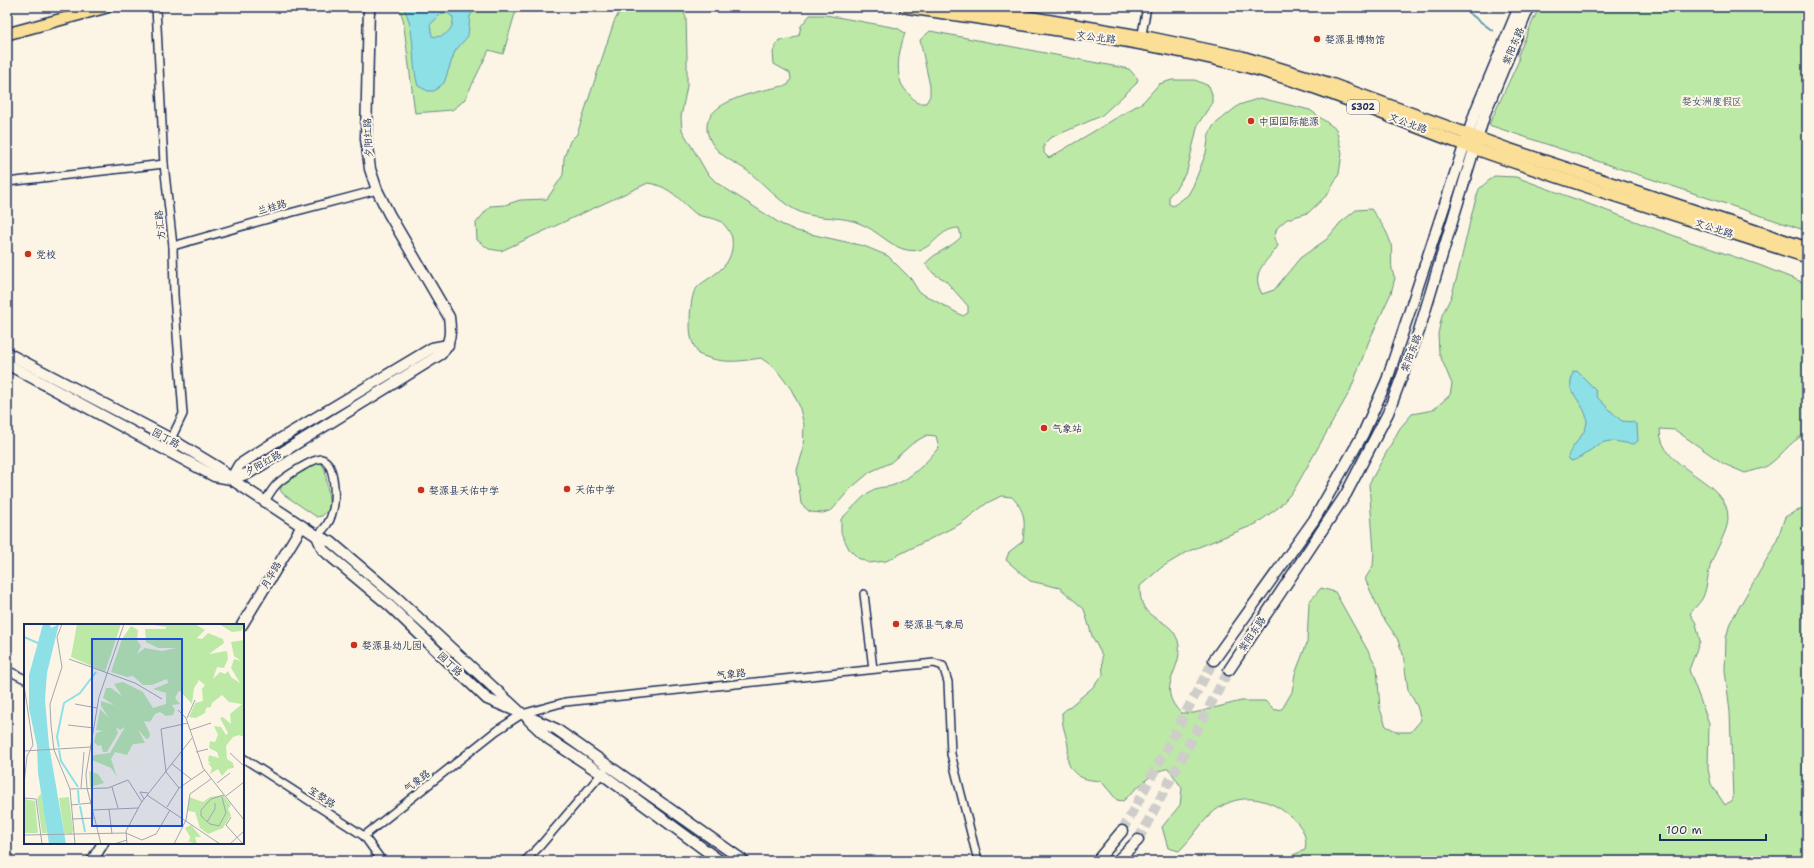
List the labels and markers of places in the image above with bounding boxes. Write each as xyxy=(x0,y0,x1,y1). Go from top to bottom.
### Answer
place label: 婺源县博物馆 xyxy=(1325,33,1385,46)
marker: 婺源县博物馆 xyxy=(1312,34,1322,44)
place label: 中国国际能源 xyxy=(1259,115,1319,128)
marker: 中国国际能源 xyxy=(1246,116,1256,126)
place label: 党校 xyxy=(36,248,56,261)
marker: 党校 xyxy=(23,249,33,259)
place label: 气象站 xyxy=(1052,422,1082,435)
marker: 气象站 xyxy=(1039,423,1049,433)
place label: 天佑中学 xyxy=(575,483,615,496)
place label: 婺源县天佑中学 xyxy=(429,484,499,497)
marker: 天佑中学 xyxy=(562,484,572,494)
marker: 婺源县天佑中学 xyxy=(416,485,426,495)
place label: 婺源县气象局 xyxy=(904,618,964,631)
marker: 婺源县气象局 xyxy=(891,619,901,629)
place label: 婺源县幼儿园 xyxy=(362,639,422,652)
marker: 婺源县幼儿园 xyxy=(349,640,359,650)

